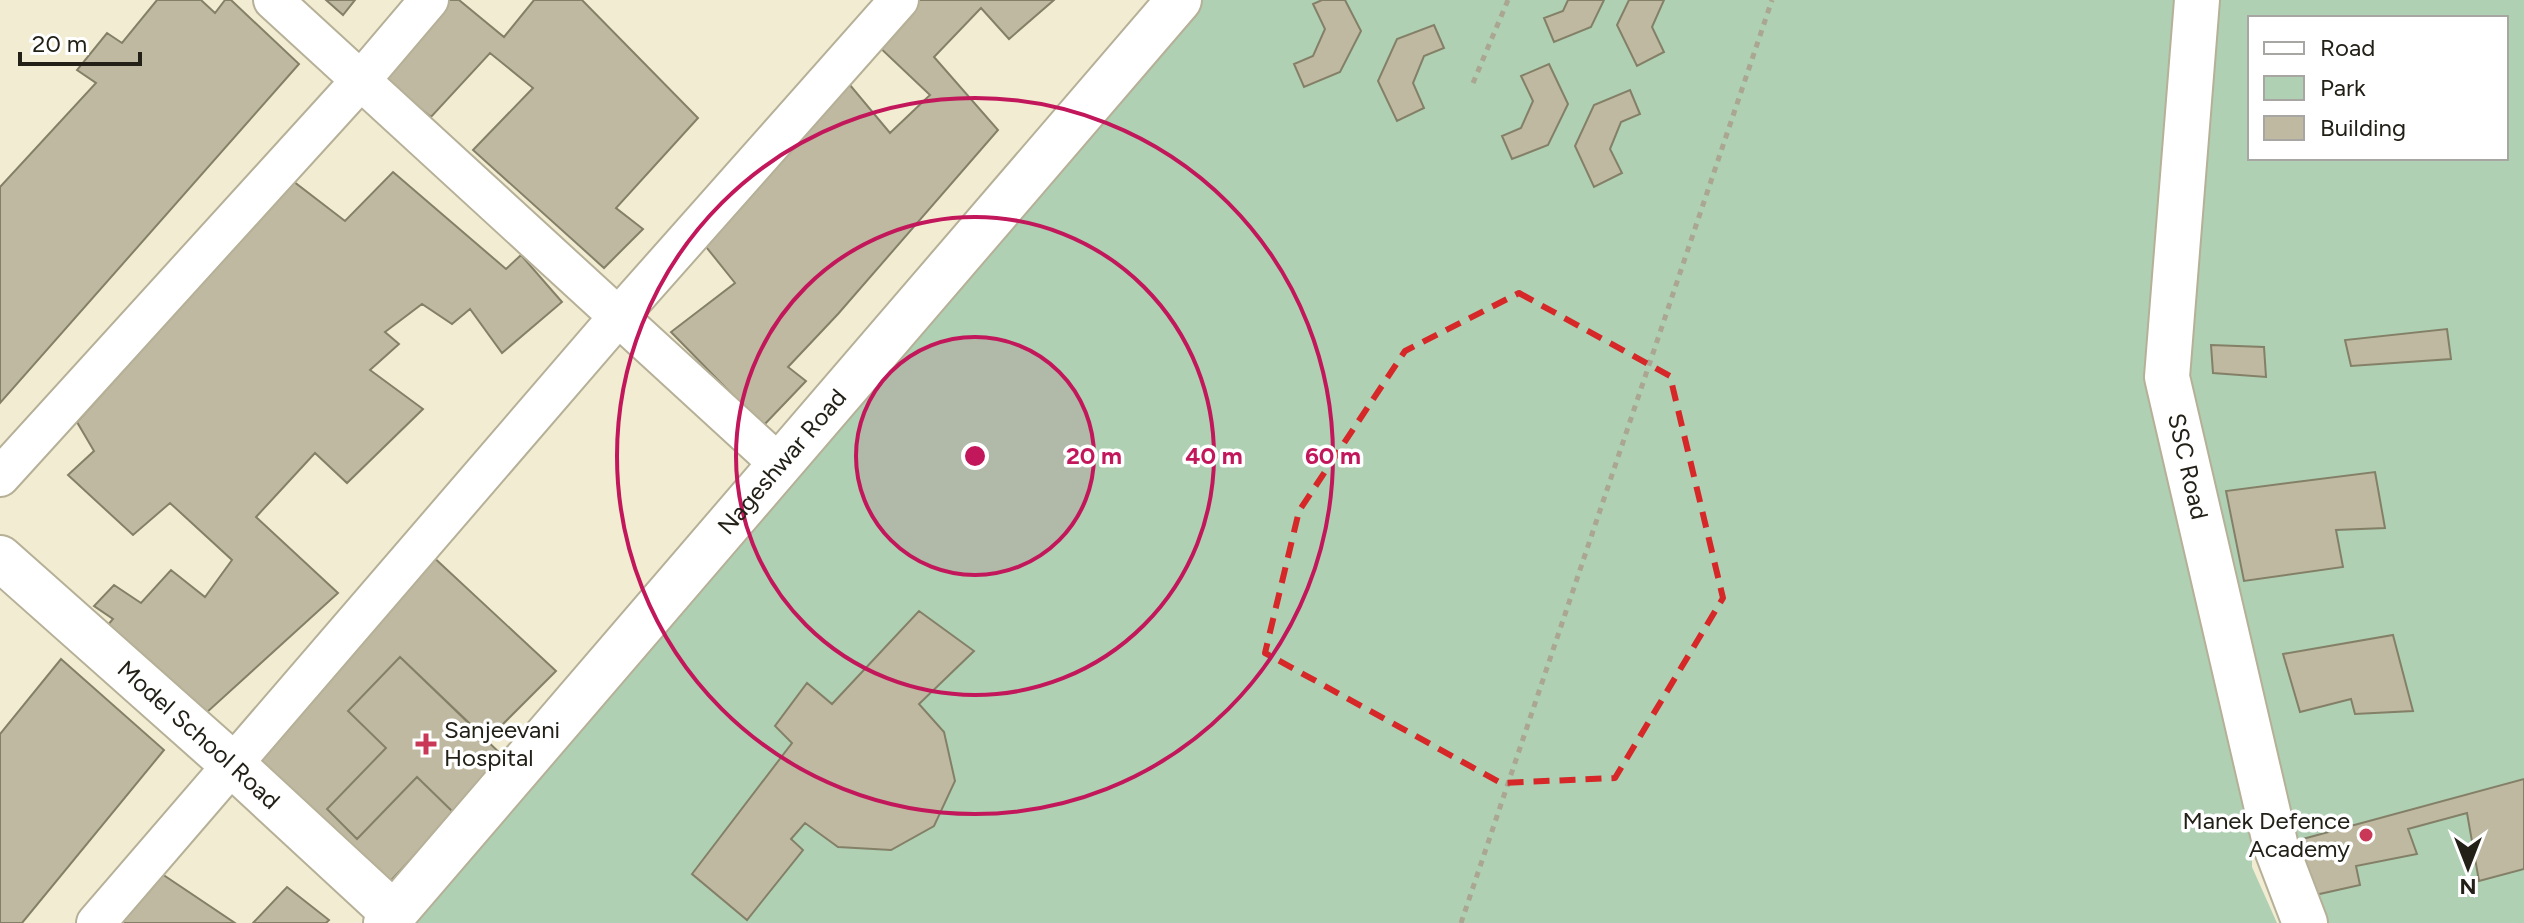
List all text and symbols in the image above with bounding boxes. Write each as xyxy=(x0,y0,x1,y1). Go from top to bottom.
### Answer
scale bar xyxy=(20,16,140,66)
legend xyxy=(2248,16,2508,160)
text: 20 m xyxy=(32,29,87,58)
text: Road xyxy=(2320,33,2375,62)
text: Park xyxy=(2320,73,2366,102)
text: Building xyxy=(2320,113,2406,142)
street label: Nageshwar Road xyxy=(711,383,852,540)
street label: SSC Road xyxy=(2162,410,2215,522)
text: 20 m xyxy=(1066,441,1122,470)
text: 40 m xyxy=(1185,441,1243,470)
text: 60 m xyxy=(1305,441,1361,470)
centre of rings xyxy=(961,442,989,470)
street label: Model School Road xyxy=(112,654,286,815)
place label: Sanjeevani Hospital xyxy=(444,715,560,772)
marker: Sanjeevani Hospital xyxy=(415,733,437,755)
place label: Manek Defence Academy xyxy=(2182,806,2350,863)
marker: Manek Defence Academy xyxy=(2357,826,2375,844)
north arrow xyxy=(2428,827,2508,907)
text: N xyxy=(2459,873,2477,900)

